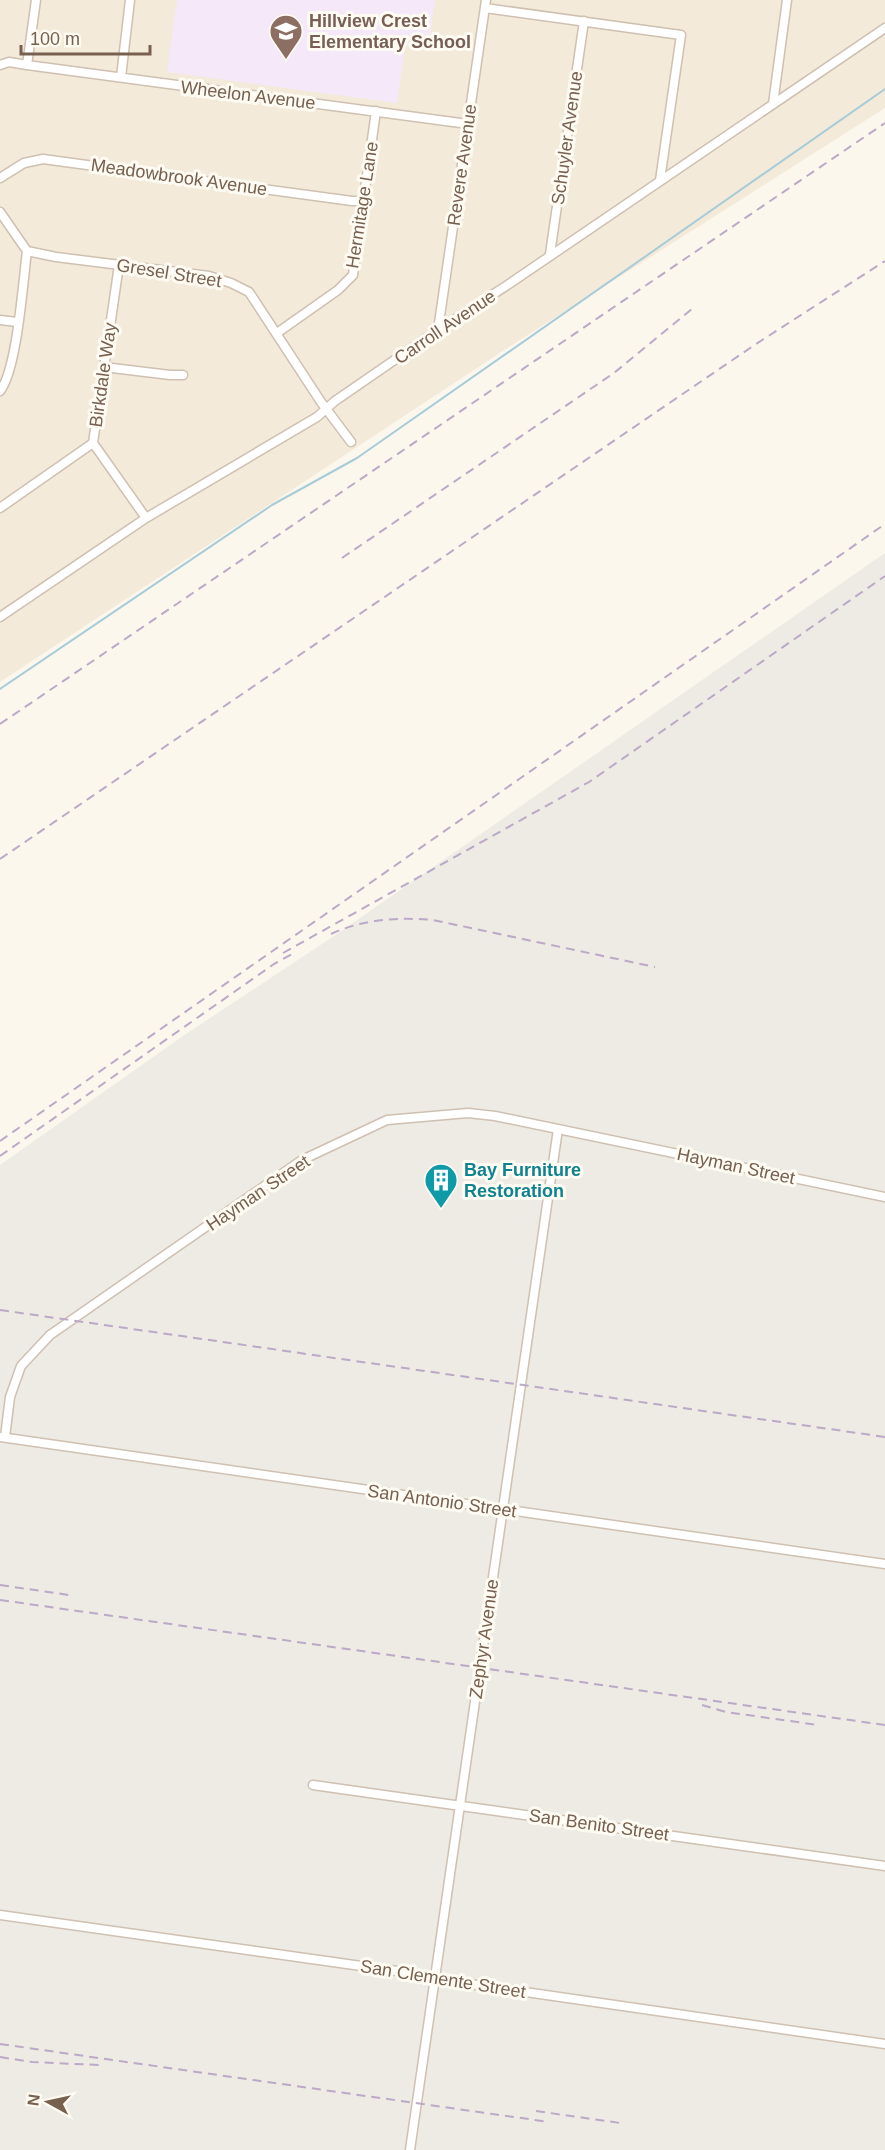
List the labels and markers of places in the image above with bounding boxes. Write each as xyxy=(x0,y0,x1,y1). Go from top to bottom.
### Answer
place label: Hillview Crest Elementary School xyxy=(309,11,471,52)
school or university icon: Hillview Crest Elementary School xyxy=(268,13,304,60)
place label: Bay Furniture Restoration xyxy=(464,1160,581,1201)
building icon: Bay Furniture Restoration xyxy=(423,1162,459,1209)

